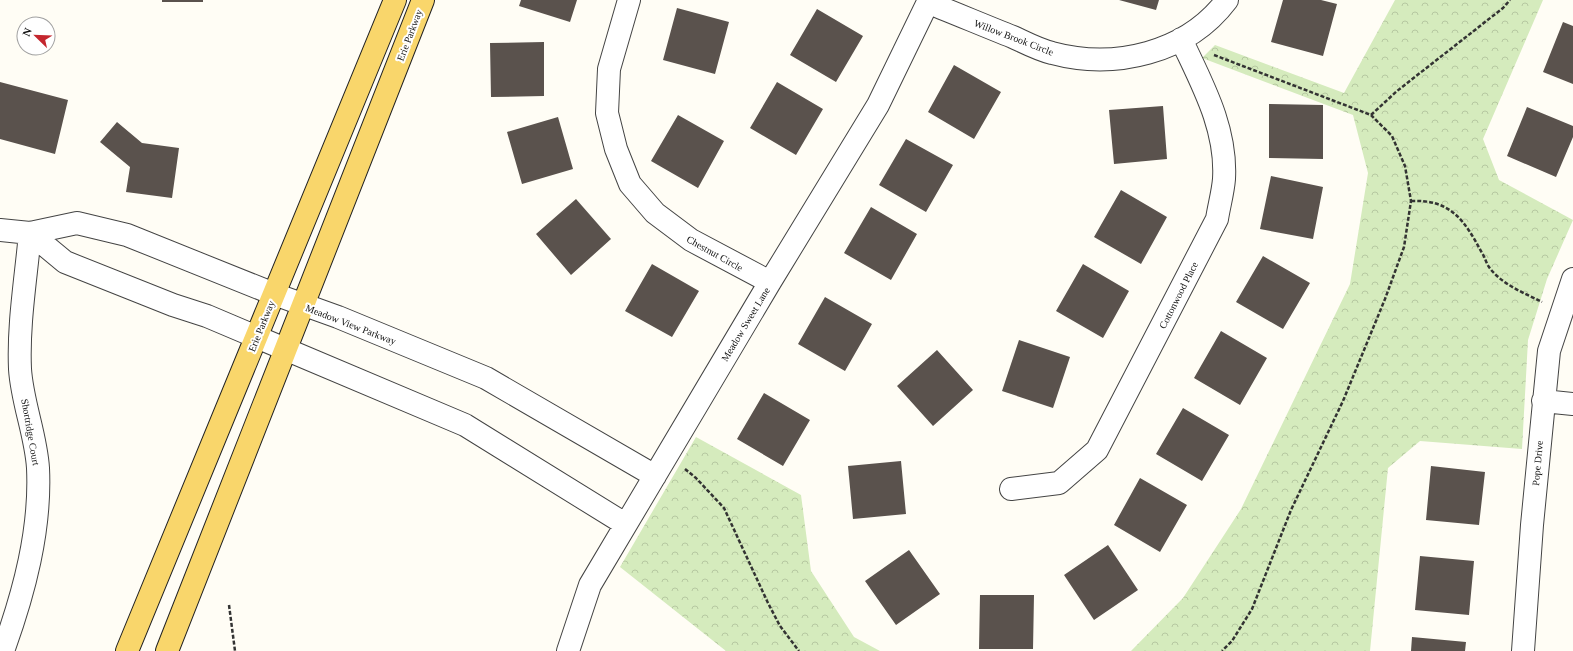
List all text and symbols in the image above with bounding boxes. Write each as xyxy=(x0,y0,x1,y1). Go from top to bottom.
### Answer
street label: Erie Parkway xyxy=(395,8,424,62)
north arrow xyxy=(16,16,56,56)
street label: Willow Brook Circle xyxy=(973,17,1056,58)
text: N xyxy=(20,26,34,38)
street label: Chestnut Circle xyxy=(685,233,745,274)
street label: Cottonwood Place xyxy=(1157,259,1200,331)
street label: Meadow Sweet Lane xyxy=(719,285,772,363)
street label: Erie Parkway xyxy=(246,299,277,353)
street label: Meadow View Parkway xyxy=(304,302,398,347)
street label: Shortridge Court xyxy=(19,398,42,466)
street label: Pope Drive xyxy=(1530,439,1545,486)

